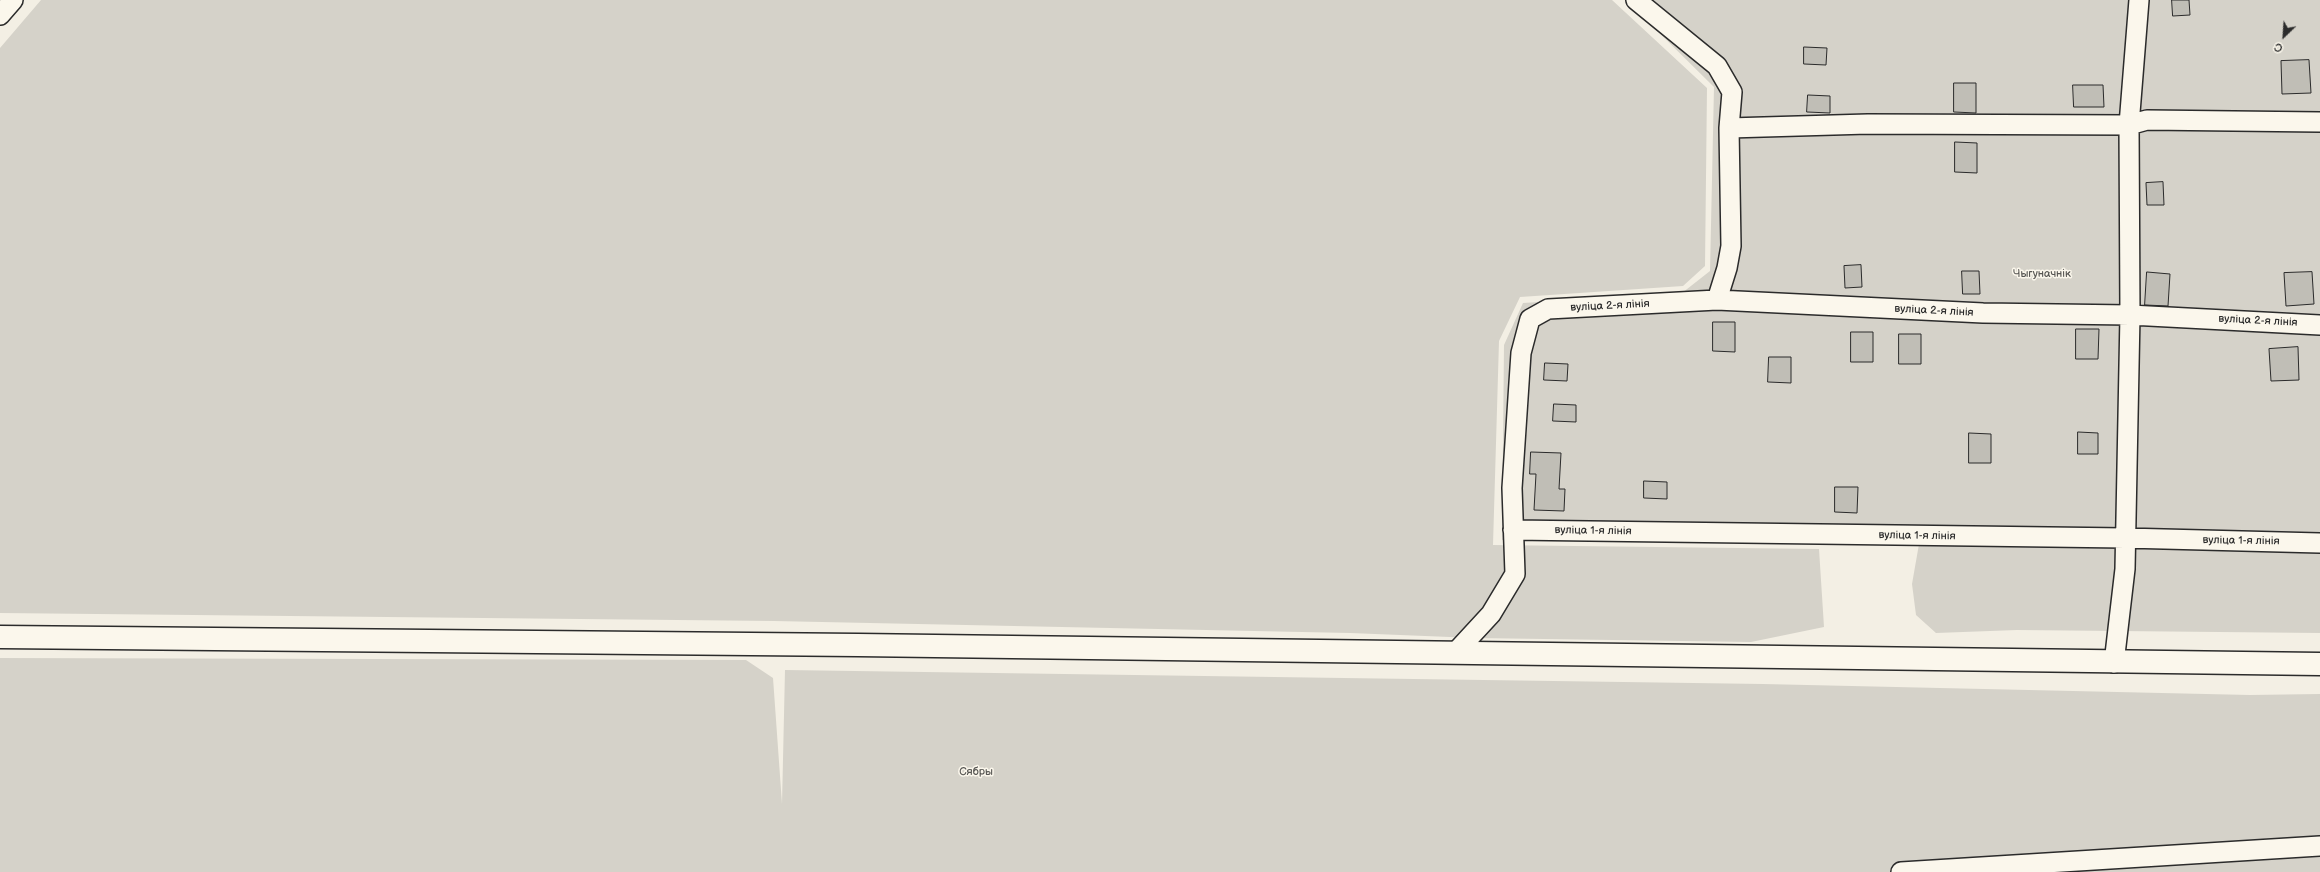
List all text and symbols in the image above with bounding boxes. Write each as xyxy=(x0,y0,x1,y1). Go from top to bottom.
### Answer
north arrow xyxy=(2264,16,2304,56)
text: С xyxy=(2273,40,2285,55)
park label: Чыгуначнік xyxy=(2013,267,2071,281)
street label: вуліца 2-я лінія xyxy=(1570,297,1650,315)
street label: вуліца 2-я лінія xyxy=(1894,302,1974,320)
street label: вуліца 2-я лінія xyxy=(2218,312,2298,330)
street label: вуліца 1-я лінія xyxy=(1554,524,1632,538)
street label: вуліца 1-я лінія xyxy=(1878,529,1956,543)
street label: вуліца 1-я лінія xyxy=(2202,534,2280,548)
park label: Сябры xyxy=(959,765,993,779)

